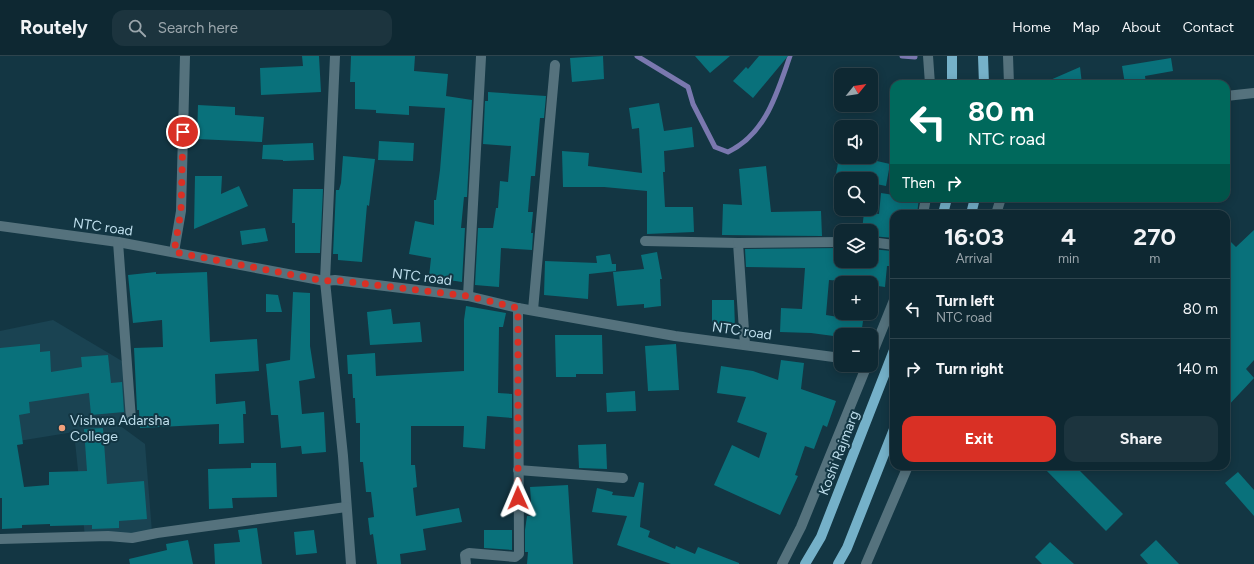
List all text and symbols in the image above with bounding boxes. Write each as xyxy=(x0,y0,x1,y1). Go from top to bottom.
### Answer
search box xyxy=(112,10,392,46)
text: Routely xyxy=(20,16,88,39)
icon: search xyxy=(126,17,148,39)
text: Search here xyxy=(158,19,238,37)
text: Home xyxy=(1012,19,1051,36)
text: Map xyxy=(1073,19,1100,36)
text: About xyxy=(1122,19,1161,36)
text: Contact xyxy=(1183,19,1234,36)
north arrow xyxy=(834,68,878,112)
map controls xyxy=(834,68,878,372)
text: 80 m xyxy=(968,94,1034,128)
icon: left xyxy=(902,96,954,148)
pin xyxy=(166,115,200,149)
button: sound xyxy=(834,120,878,164)
icon: arrive xyxy=(172,121,194,143)
text: NTC road xyxy=(968,128,1046,150)
button: search xyxy=(834,172,878,216)
icon: right xyxy=(943,172,965,194)
text: Then xyxy=(902,174,935,192)
street label: NTC road xyxy=(72,214,134,240)
text: 16:03 xyxy=(944,222,1004,251)
text: 4 xyxy=(1061,222,1076,251)
text: 270 xyxy=(1133,222,1176,251)
button: layers xyxy=(834,224,878,268)
text: Arrival xyxy=(956,251,992,266)
text: min xyxy=(1058,251,1079,266)
text: m xyxy=(1149,251,1160,266)
street label: NTC road xyxy=(391,265,453,289)
button: + xyxy=(834,276,878,320)
text: Turn left xyxy=(936,292,994,310)
icon: left xyxy=(902,298,924,320)
text: 80 m xyxy=(1183,300,1218,318)
text: NTC road xyxy=(936,310,992,325)
street label: NTC road xyxy=(711,318,773,344)
button: − xyxy=(834,328,878,372)
icon: right xyxy=(902,358,924,380)
text: Turn right xyxy=(936,360,1004,378)
text: 140 m xyxy=(1176,360,1218,378)
street label: Koshi Rajmarg xyxy=(815,408,863,498)
place label: Vishwa Adarsha College xyxy=(70,412,170,445)
button: Exit xyxy=(902,416,1056,462)
button: Share xyxy=(1064,416,1218,462)
marker: Vishwa Adarsha College xyxy=(57,423,67,433)
position arrow xyxy=(497,477,539,519)

